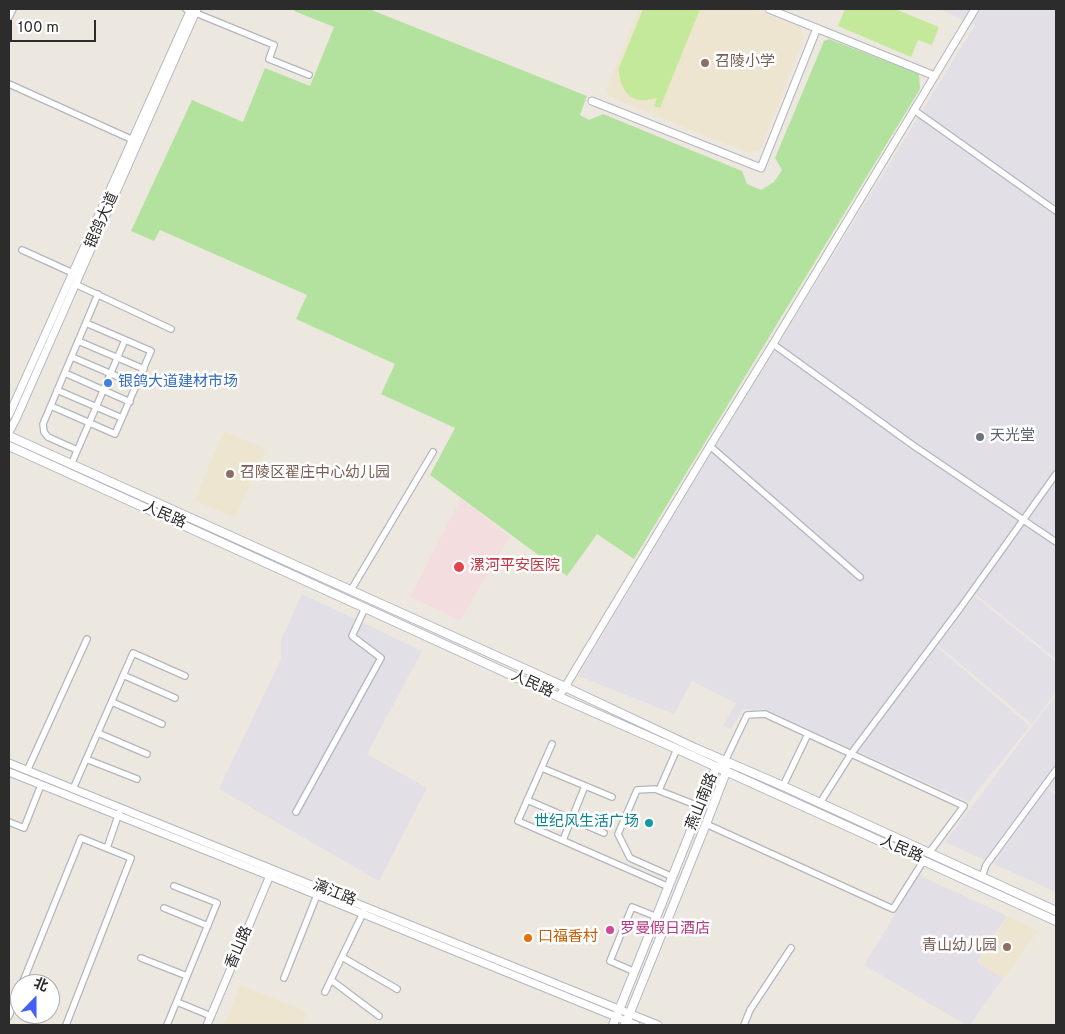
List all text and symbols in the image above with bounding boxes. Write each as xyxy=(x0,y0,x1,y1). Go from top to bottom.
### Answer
scale bar xyxy=(12,10,99,42)
text: 100 m xyxy=(18,19,59,38)
place label: 召陵小学 xyxy=(715,54,775,72)
marker: 召陵小学 xyxy=(699,57,711,69)
street label: 银鸽大道 xyxy=(83,190,123,252)
place label: 银鸽大道建材市场 xyxy=(118,374,238,392)
marker: 银鸽大道建材市场 xyxy=(102,377,114,389)
place label: 天光堂 xyxy=(990,428,1035,446)
marker: 天光堂 xyxy=(974,431,986,443)
place label: 召陵区翟庄中心幼儿园 xyxy=(240,465,390,483)
marker: 召陵区翟庄中心幼儿园 xyxy=(224,468,236,480)
street label: 人民路 xyxy=(140,499,188,533)
place label: 漯河平安医院 xyxy=(470,558,560,576)
marker: 漯河平安医院 xyxy=(452,560,466,574)
street label: 人民路 xyxy=(508,667,556,703)
street label: 燕山南路 xyxy=(683,771,723,833)
place label: 世纪风生活广场 xyxy=(534,814,639,832)
marker: 世纪风生活广场 xyxy=(643,817,655,829)
street label: 人民路 xyxy=(877,833,925,867)
street label: 漓江路 xyxy=(310,877,358,911)
place label: 罗曼假日酒店 xyxy=(620,921,710,939)
street label: 香山路 xyxy=(223,924,257,972)
marker: 罗曼假日酒店 xyxy=(604,924,616,936)
place label: 口福香村 xyxy=(538,929,598,947)
marker: 口福香村 xyxy=(522,932,534,944)
place label: 青山幼儿园 xyxy=(922,938,997,956)
marker: 青山幼儿园 xyxy=(1001,941,1013,953)
north arrow xyxy=(10,974,60,1024)
text: 北 xyxy=(31,975,50,996)

